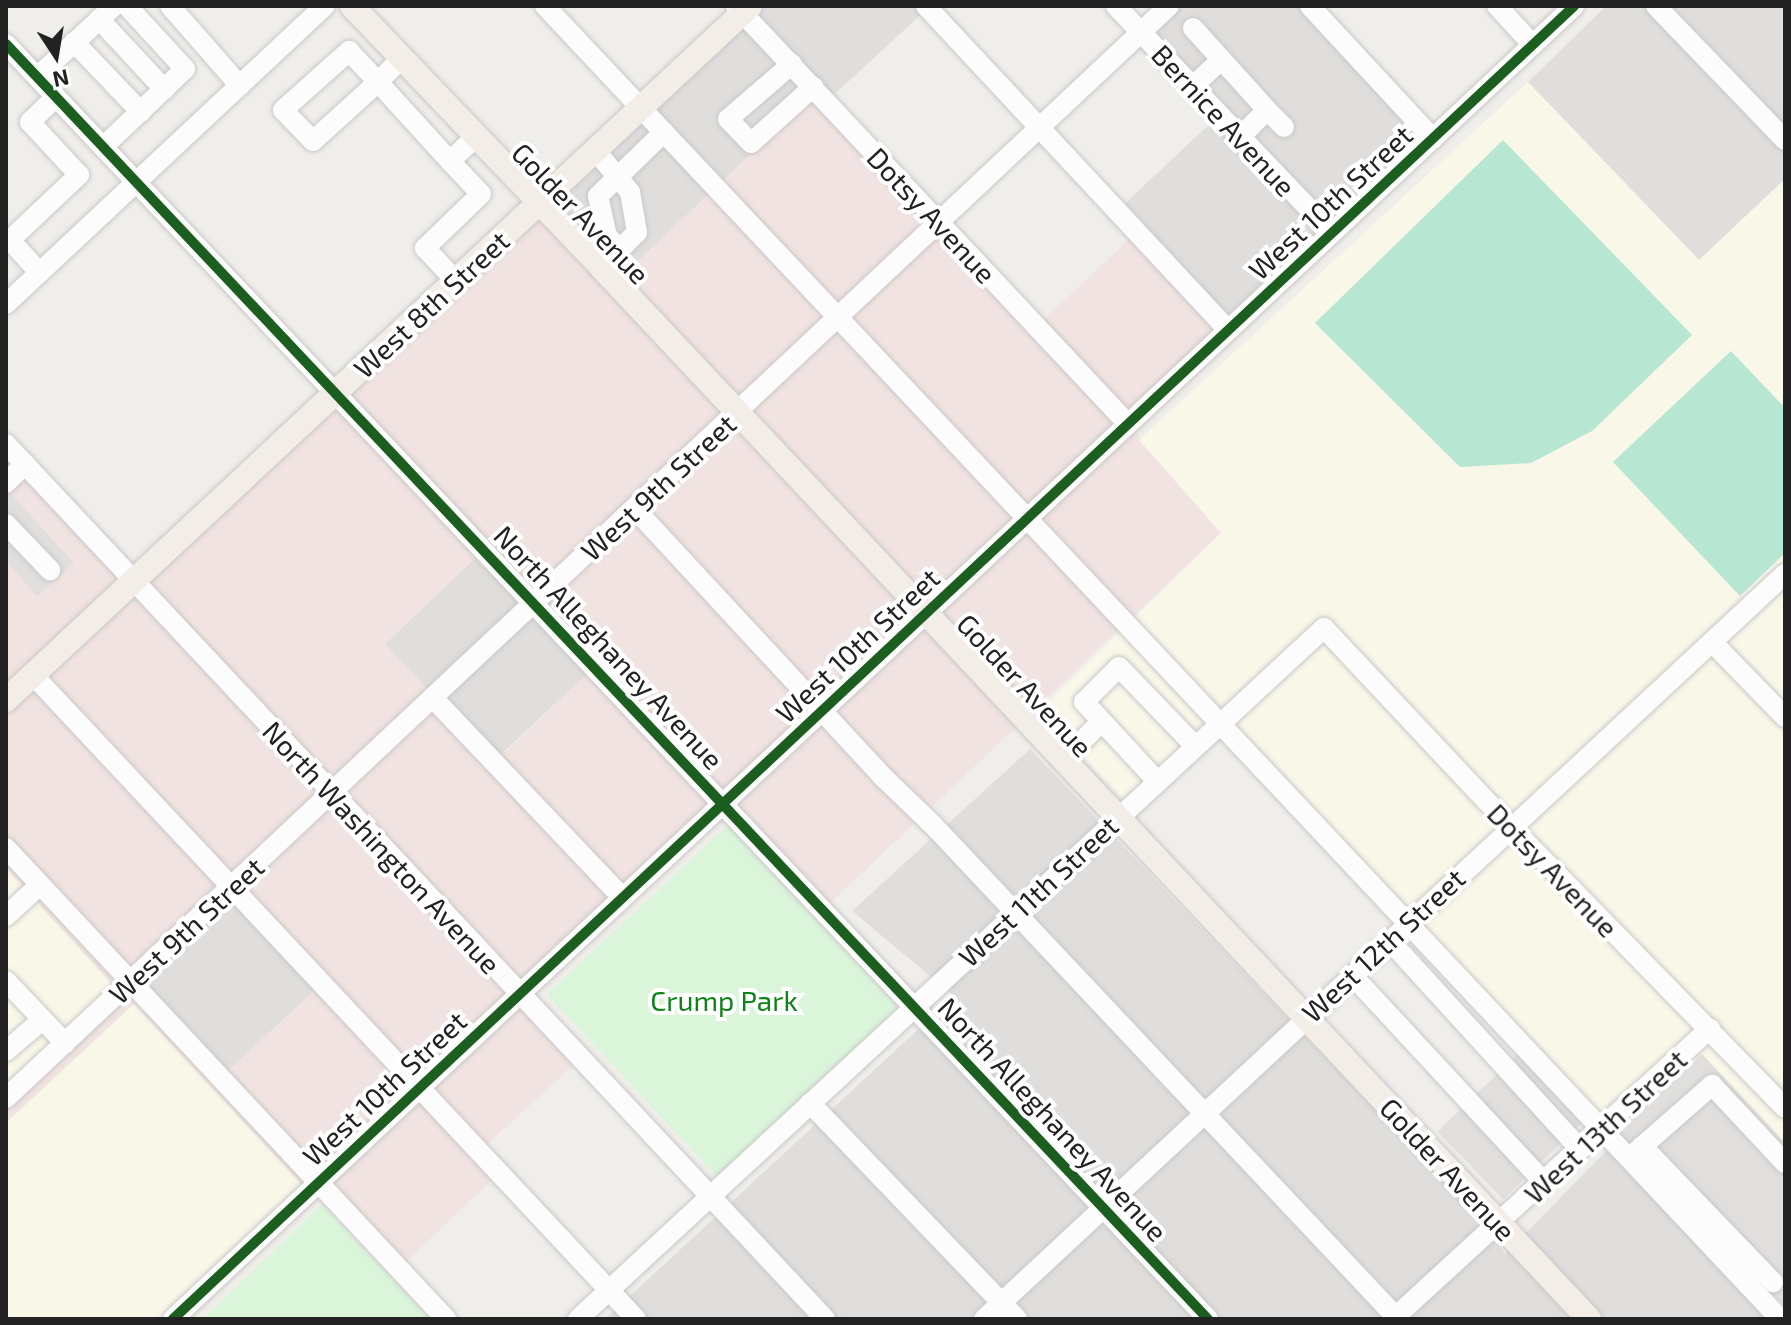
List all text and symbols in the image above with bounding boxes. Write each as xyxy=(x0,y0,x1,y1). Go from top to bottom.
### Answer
north arrow xyxy=(16,16,96,96)
street label: Bernice Avenue xyxy=(1145,37,1303,203)
text: N xyxy=(51,65,71,94)
street label: West 10th Street xyxy=(1241,118,1419,286)
street label: Golder Avenue xyxy=(505,135,657,291)
street label: Dotsy Avenue xyxy=(860,140,1004,290)
street label: West 8th Street xyxy=(346,223,516,385)
street label: West 9th Street xyxy=(574,407,742,567)
street label: North Alleghaney Avenue xyxy=(487,518,731,776)
street label: West 10th Street xyxy=(768,561,946,729)
street label: Golder Avenue xyxy=(950,606,1100,764)
street label: North Washington Avenue xyxy=(256,713,508,981)
street label: Dotsy Avenue xyxy=(1480,796,1626,944)
street label: West 11th Street xyxy=(951,809,1125,973)
street label: West 9th Street xyxy=(102,850,270,1010)
street label: West 12th Street xyxy=(1295,861,1471,1029)
park label: Crump Park xyxy=(650,983,798,1017)
street label: North Alleghaney Avenue xyxy=(931,990,1175,1248)
street label: West 10th Street xyxy=(295,1004,473,1172)
street label: West 13th Street xyxy=(1517,1042,1693,1210)
street label: Golder Avenue xyxy=(1373,1090,1523,1248)

